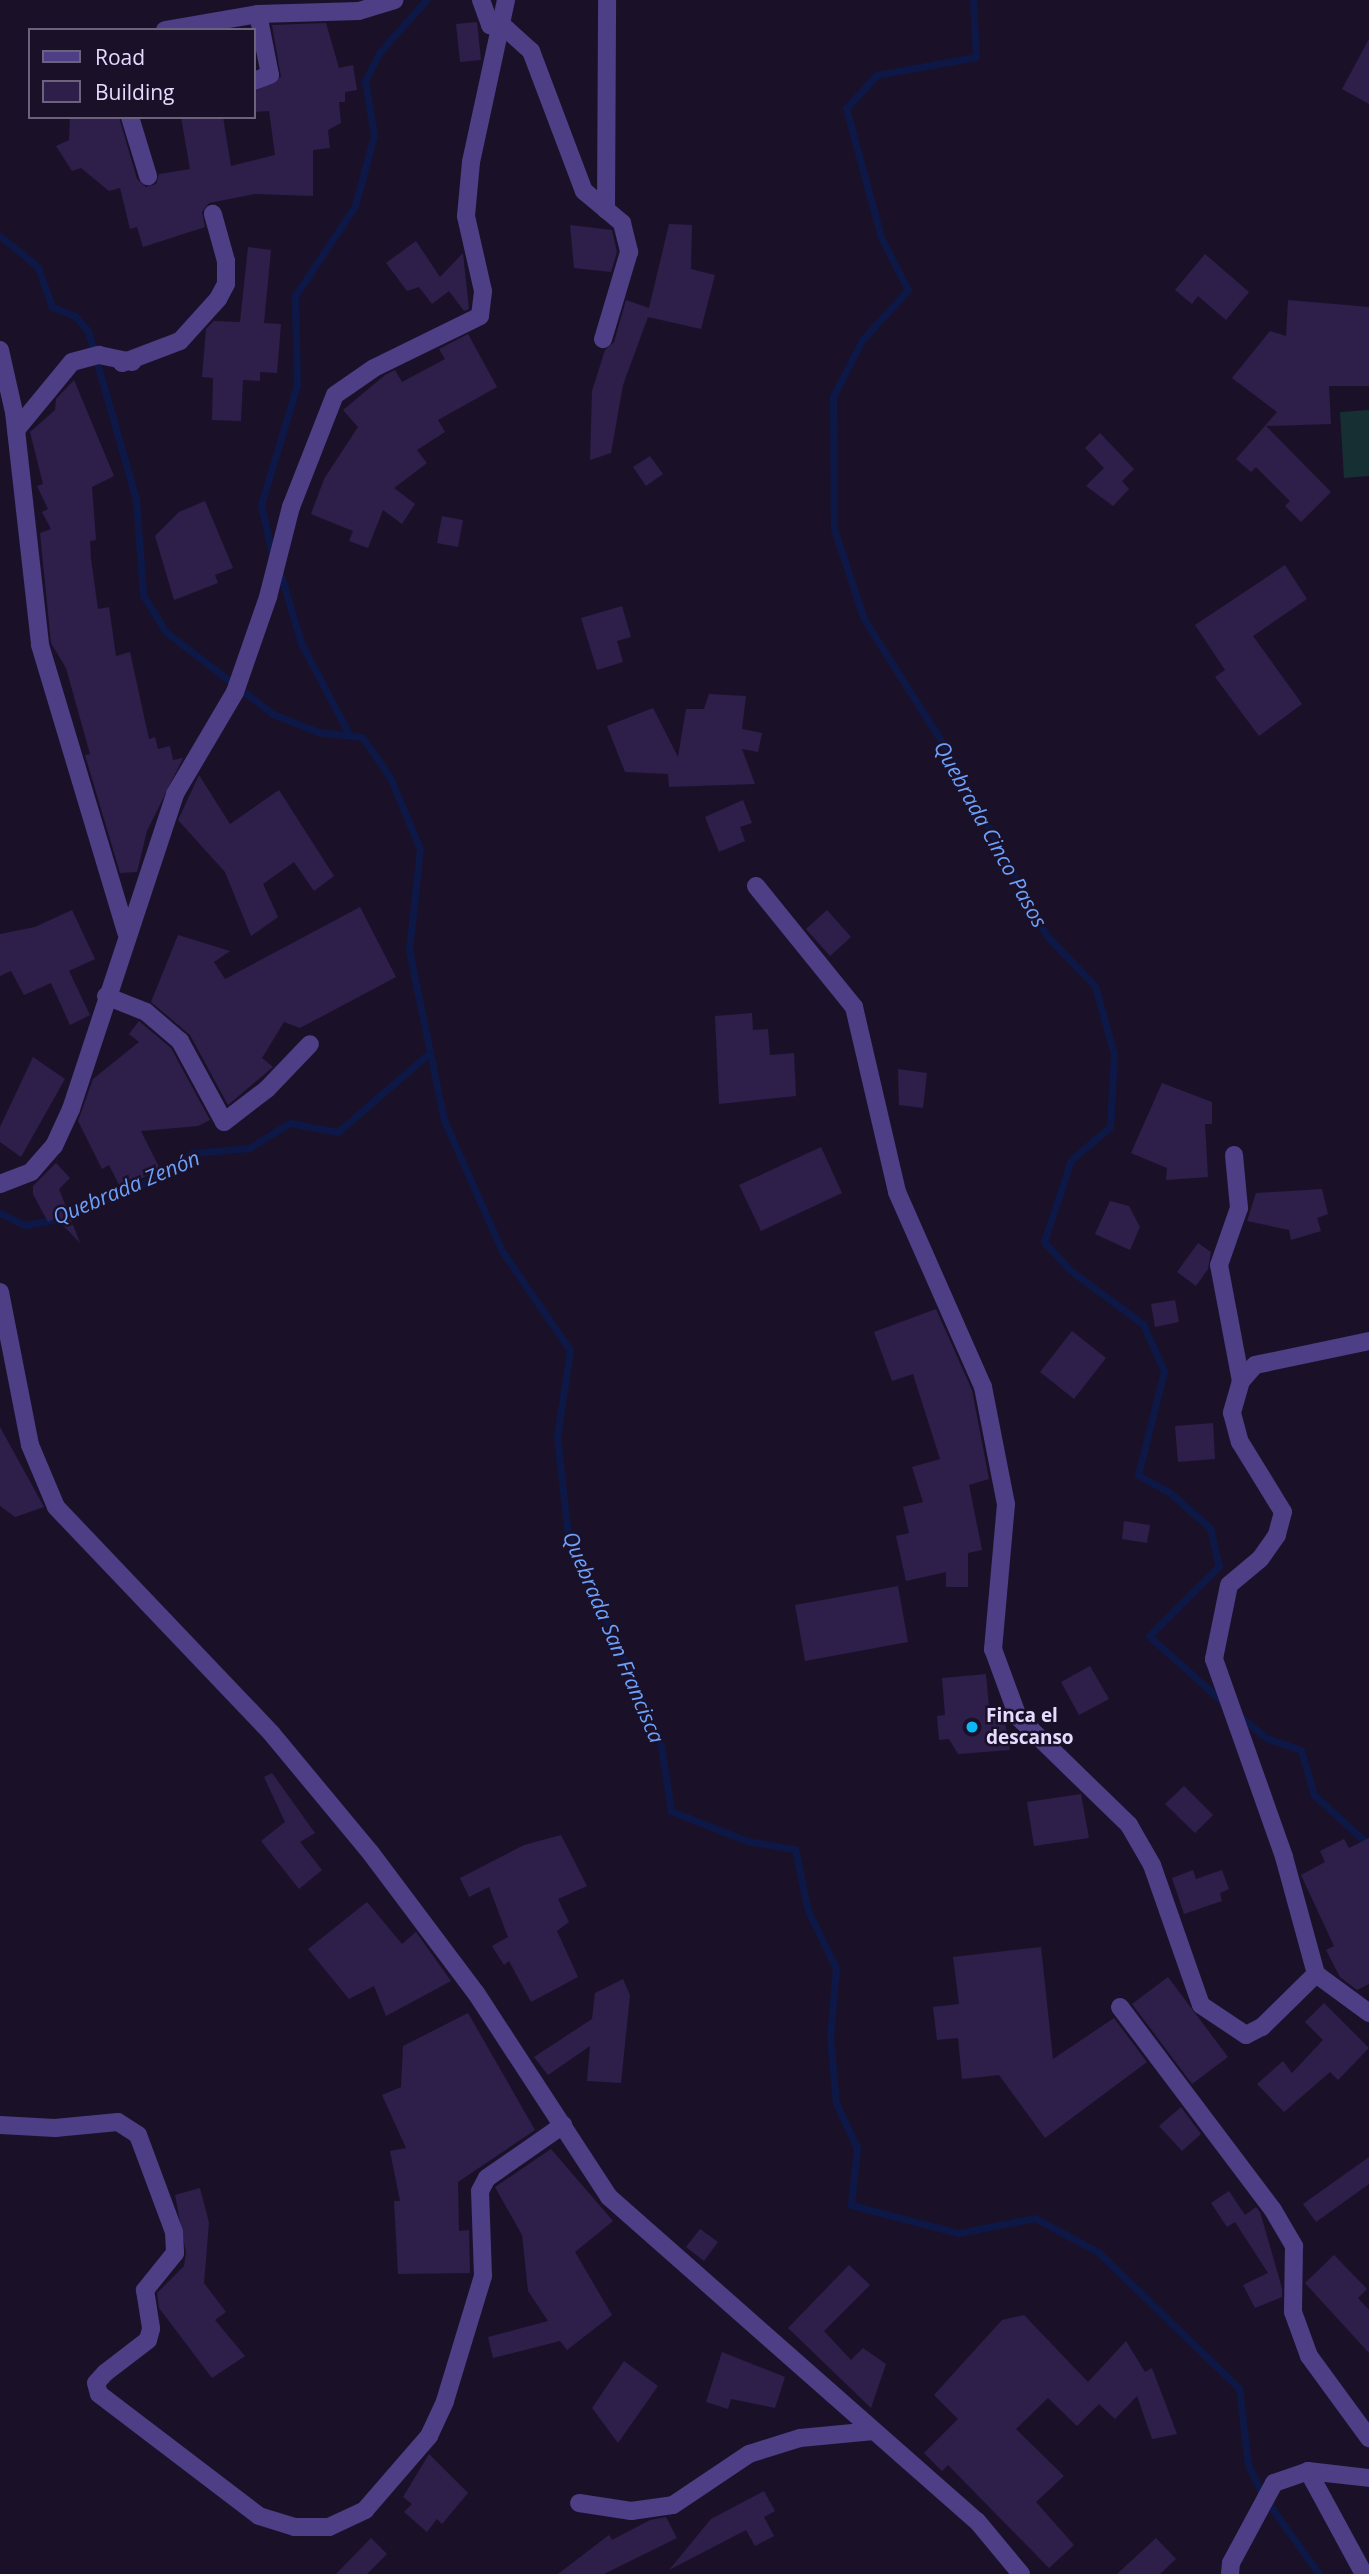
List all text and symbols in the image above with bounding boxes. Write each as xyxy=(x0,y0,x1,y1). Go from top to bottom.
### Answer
legend xyxy=(28,28,256,119)
text: Road xyxy=(95,43,145,71)
text: Building xyxy=(95,78,174,106)
water label: Quebrada Cinco Pasos xyxy=(929,736,1053,932)
water label: Quebrada Zenón xyxy=(49,1145,203,1229)
water label: Quebrada San Francisca xyxy=(558,1528,670,1746)
place label: Finca el descanso xyxy=(986,1705,1074,1749)
marker: Finca el descanso xyxy=(964,1719,980,1735)

